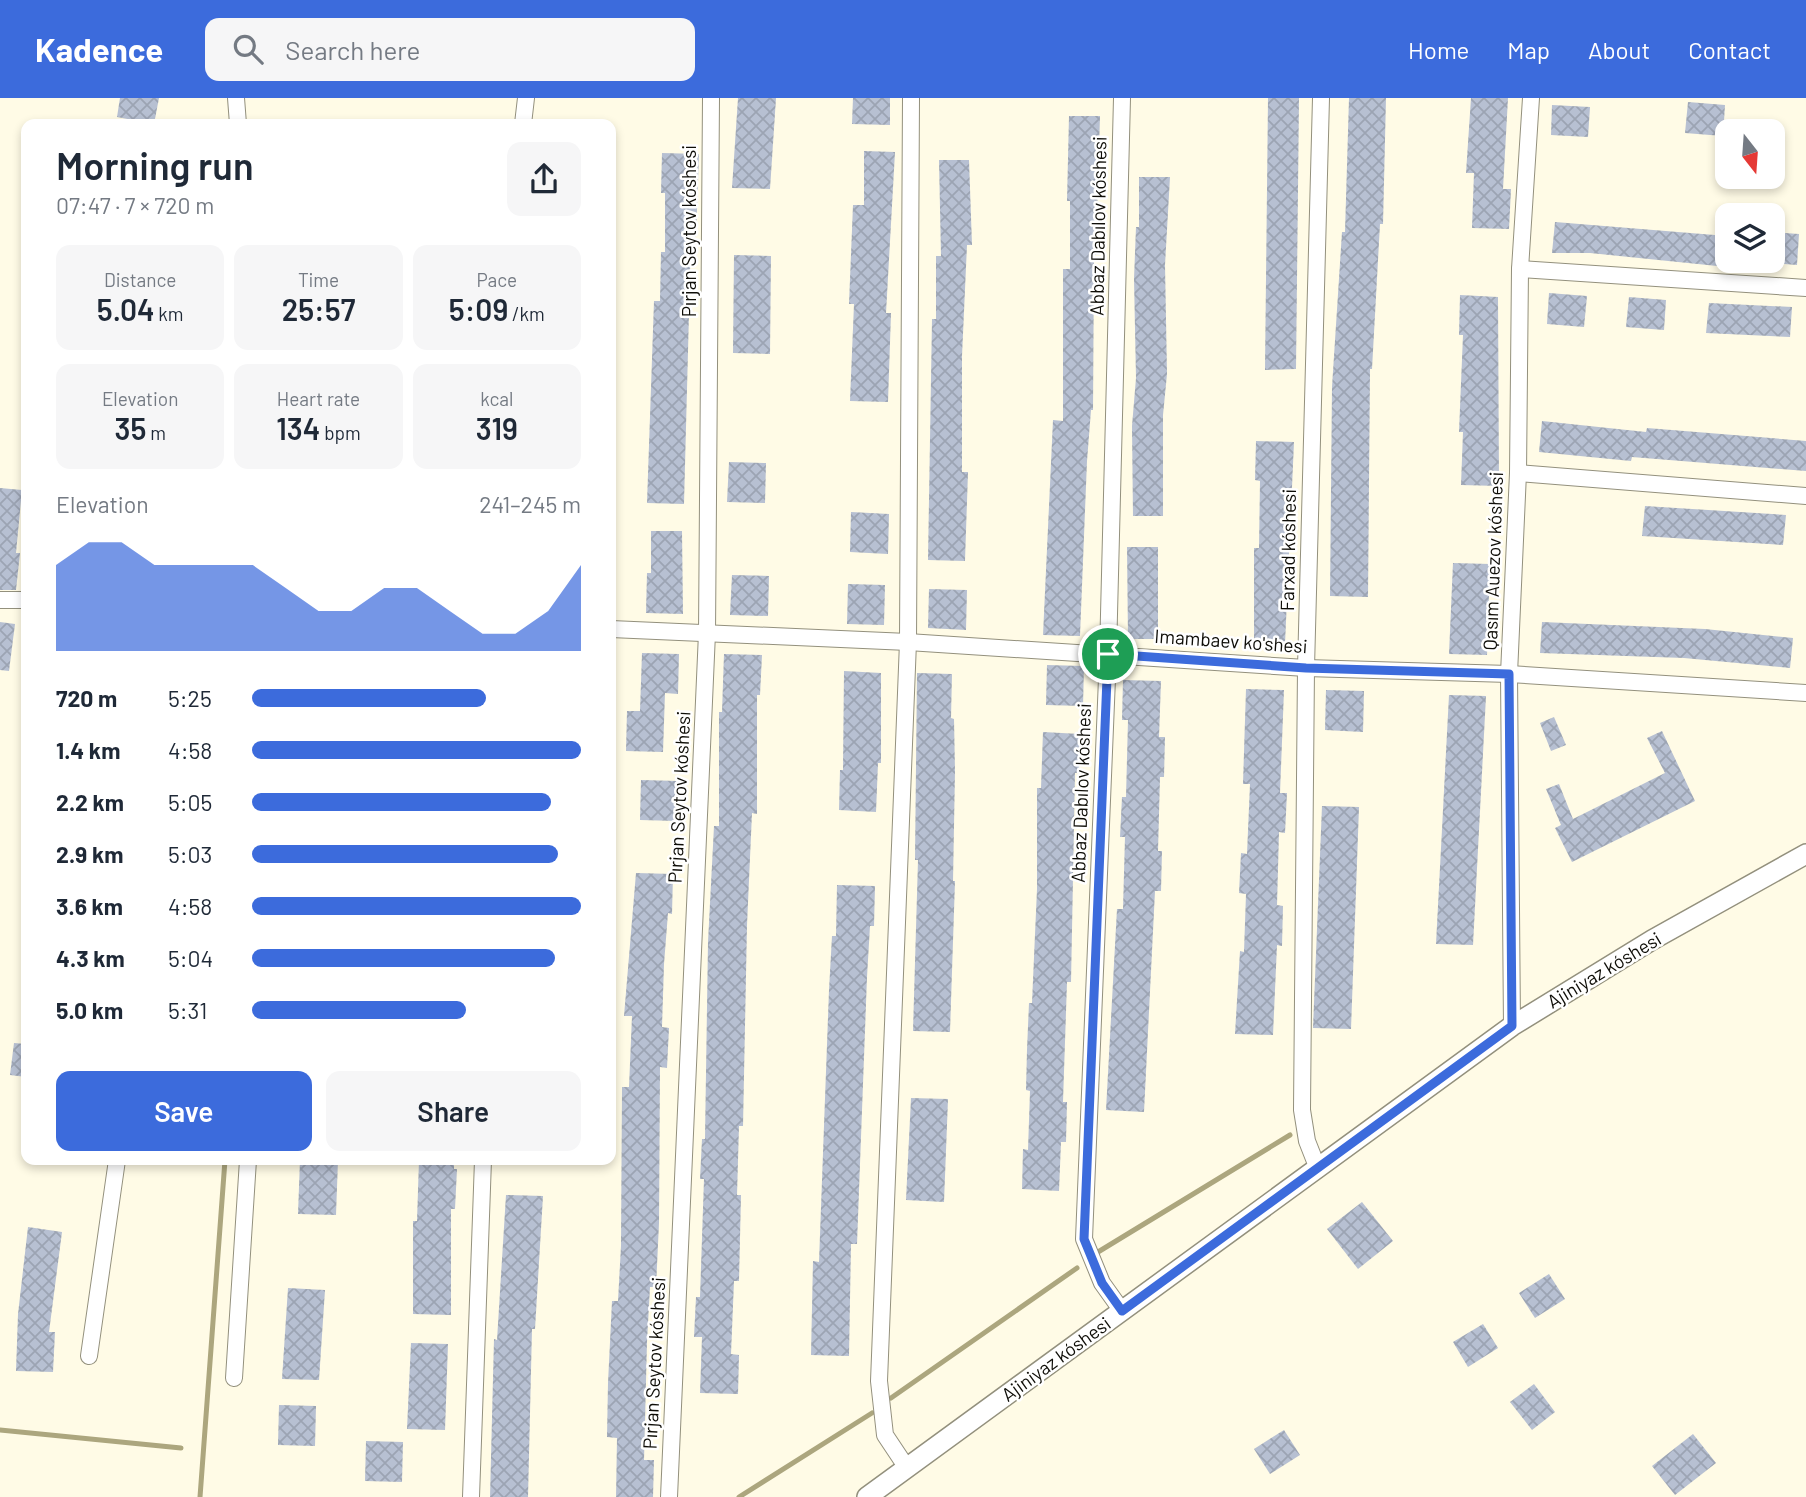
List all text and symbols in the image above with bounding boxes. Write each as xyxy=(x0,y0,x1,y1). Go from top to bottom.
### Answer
search box xyxy=(205,18,695,81)
text: Kadence xyxy=(35,29,163,69)
icon: search xyxy=(229,30,267,68)
text: Search here xyxy=(285,34,420,65)
text: Home xyxy=(1408,35,1469,64)
text: Map xyxy=(1507,35,1550,64)
text: About xyxy=(1588,35,1650,64)
text: Contact xyxy=(1688,35,1771,64)
north arrow xyxy=(1715,119,1785,189)
map controls xyxy=(1715,119,1785,273)
street label: Abbaz Dabılov kóshesi xyxy=(1084,136,1111,316)
text: Morning run xyxy=(56,142,254,188)
button: share xyxy=(507,142,581,216)
street label: Pırjan Seytov kóshesi xyxy=(677,145,700,317)
text: 07:47 · 7 × 720 m xyxy=(56,191,214,219)
button: layers xyxy=(1715,203,1785,273)
text: Distance xyxy=(104,268,176,291)
text: Time xyxy=(298,268,339,291)
text: Pace xyxy=(476,268,517,291)
text: 5.04 xyxy=(97,291,155,327)
text: 25:57 xyxy=(282,291,355,327)
text: 5:09 xyxy=(449,291,508,327)
text: km xyxy=(155,302,184,325)
text: /km xyxy=(508,302,545,325)
text: Elevation xyxy=(102,387,178,410)
text: Heart rate xyxy=(277,387,360,410)
text: kcal xyxy=(480,387,513,410)
text: 35 xyxy=(114,410,146,446)
text: 134 xyxy=(276,410,320,446)
text: 319 xyxy=(476,410,518,446)
text: m xyxy=(146,421,166,444)
text: bpm xyxy=(320,421,361,444)
street label: Qasım Auezov kóshesi xyxy=(1478,471,1507,651)
street label: Farxad kóshesi xyxy=(1275,489,1300,611)
text: Elevation xyxy=(56,490,149,518)
text: 241–245 m xyxy=(479,490,581,518)
pin xyxy=(1078,624,1138,684)
street label: Imambaev ko'shesi xyxy=(1154,624,1308,657)
icon: arrive xyxy=(1089,635,1127,673)
text: 720 m xyxy=(56,684,117,712)
text: 5:25 xyxy=(168,684,212,712)
street label: Abbaz Dabılov kóshesi xyxy=(1066,703,1095,883)
street label: Pırjan Seytov kóshesi xyxy=(663,710,694,884)
text: 1.4 km xyxy=(56,736,120,764)
text: 4:58 xyxy=(168,736,212,764)
text: 2.2 km xyxy=(56,788,124,816)
text: 5:05 xyxy=(168,788,212,816)
text: 2.9 km xyxy=(56,840,123,868)
text: 5:03 xyxy=(168,840,212,868)
text: 3.6 km xyxy=(56,892,123,920)
text: 4:58 xyxy=(168,892,212,920)
street label: Ajiniyaz kóshesi xyxy=(1542,926,1665,1013)
text: 4.3 km xyxy=(56,944,125,972)
text: 5:04 xyxy=(168,944,213,972)
text: 5.0 km xyxy=(56,996,123,1024)
text: 5:31 xyxy=(168,996,207,1024)
button: Save xyxy=(56,1071,312,1151)
button: Share xyxy=(326,1071,581,1151)
street label: Pırjan Seytov kóshesi xyxy=(638,1276,669,1450)
street label: Ajiniyaz kóshesi xyxy=(997,1311,1115,1406)

